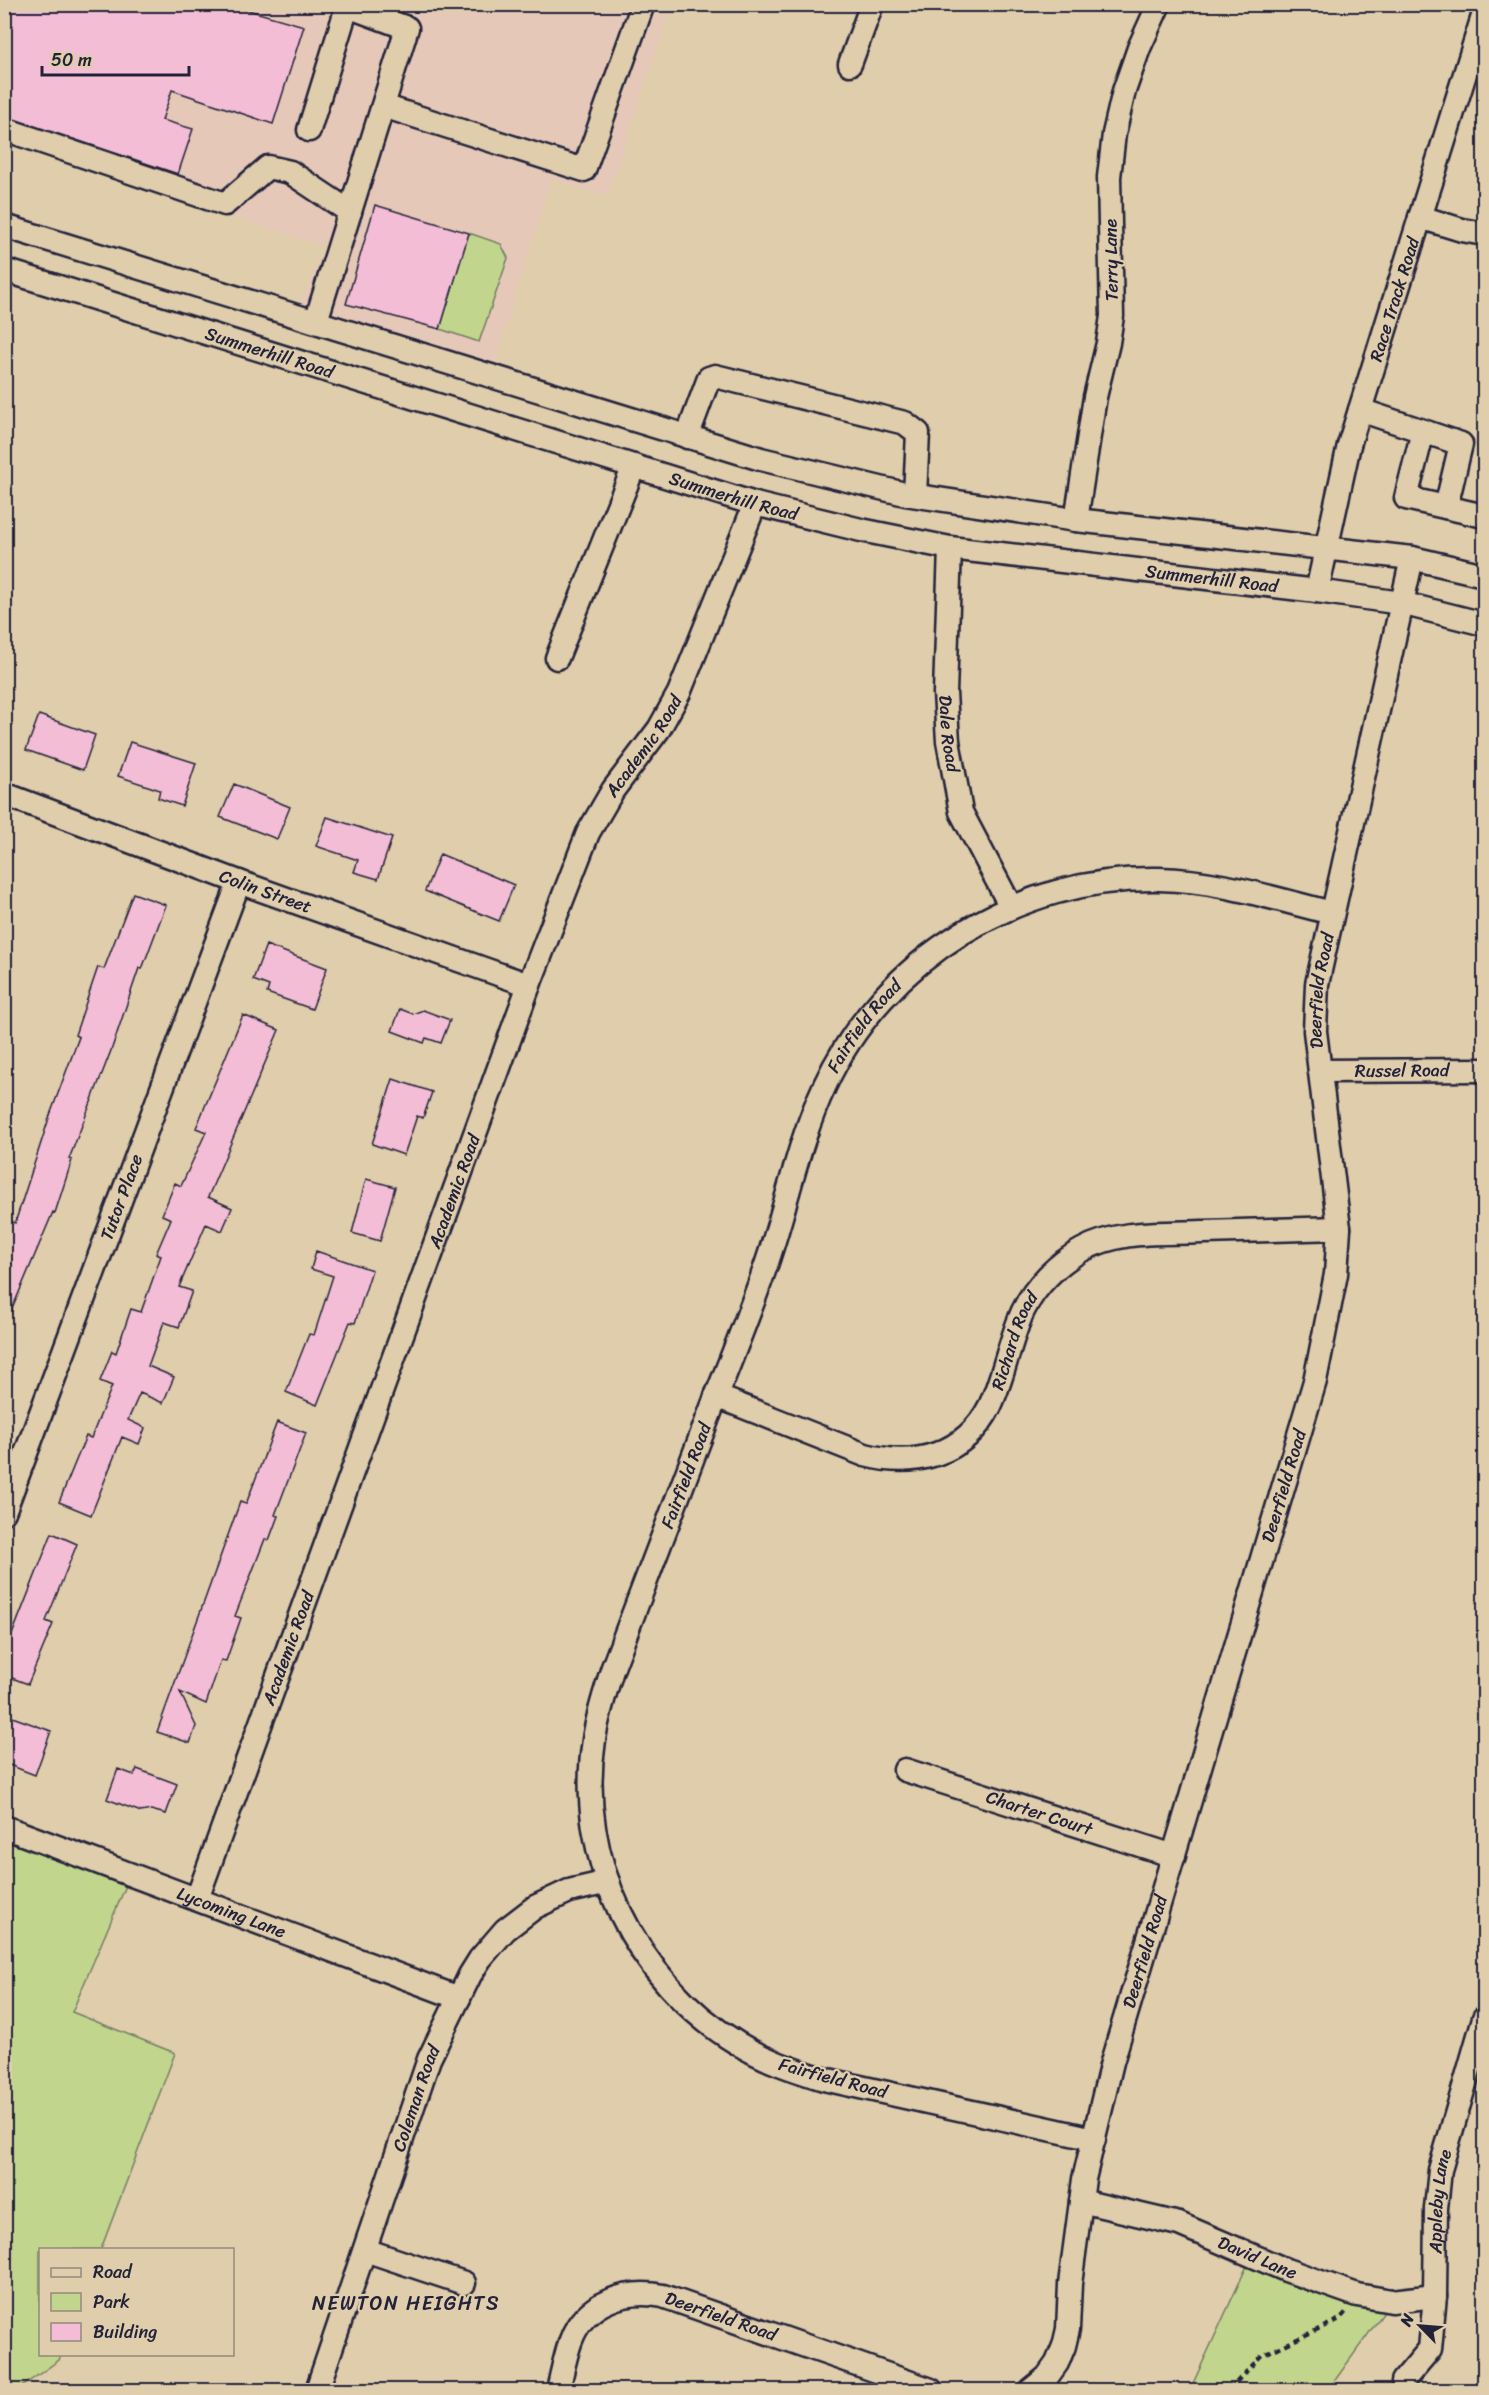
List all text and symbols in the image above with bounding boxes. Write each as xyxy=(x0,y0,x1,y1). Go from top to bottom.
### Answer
scale bar xyxy=(42,39,189,77)
text: 50 m xyxy=(51,44,92,76)
street label: Terry Lane xyxy=(1094,218,1128,301)
street label: Race Track Road xyxy=(1360,232,1429,366)
street label: Summerhill Road xyxy=(201,318,339,388)
street label: Summerhill Road xyxy=(665,462,803,530)
street label: Summerhill Road xyxy=(1144,555,1281,602)
street label: Academic Road xyxy=(596,687,692,804)
street label: Dale Road xyxy=(929,694,970,776)
street label: Colin Street xyxy=(214,860,316,923)
street label: Deerfield Road xyxy=(1299,928,1344,1050)
street label: Fairfield Road xyxy=(818,970,911,1079)
street label: Russel Road xyxy=(1355,1054,1451,1087)
street label: Academic Road xyxy=(418,1128,490,1254)
street label: Tutor Place xyxy=(91,1149,152,1245)
street label: Richard Road xyxy=(982,1283,1048,1395)
street label: Fairfield Road xyxy=(651,1417,721,1533)
street label: Deerfield Road xyxy=(1252,1424,1316,1546)
street label: Academic Road xyxy=(252,1585,324,1711)
street label: Charter Court xyxy=(982,1781,1097,1845)
street label: Lycoming Lane xyxy=(172,1877,291,1948)
street label: Deerfield Road xyxy=(1113,1890,1177,2012)
street label: Coleman Road xyxy=(383,2038,450,2156)
street label: Fairfield Road xyxy=(775,2048,892,2108)
street label: Appleby Lane xyxy=(1419,2145,1461,2255)
street label: David Lane xyxy=(1213,2226,1301,2289)
legend xyxy=(39,2248,234,2356)
text: Road xyxy=(93,2256,133,2288)
street label: Deerfield Road xyxy=(660,2282,783,2351)
text: Park xyxy=(93,2286,130,2318)
district label: NEWTON HEIGHTS xyxy=(312,2286,500,2321)
north arrow xyxy=(1390,2296,1450,2356)
text: N xyxy=(1391,2308,1423,2332)
text: Building xyxy=(93,2316,157,2348)

